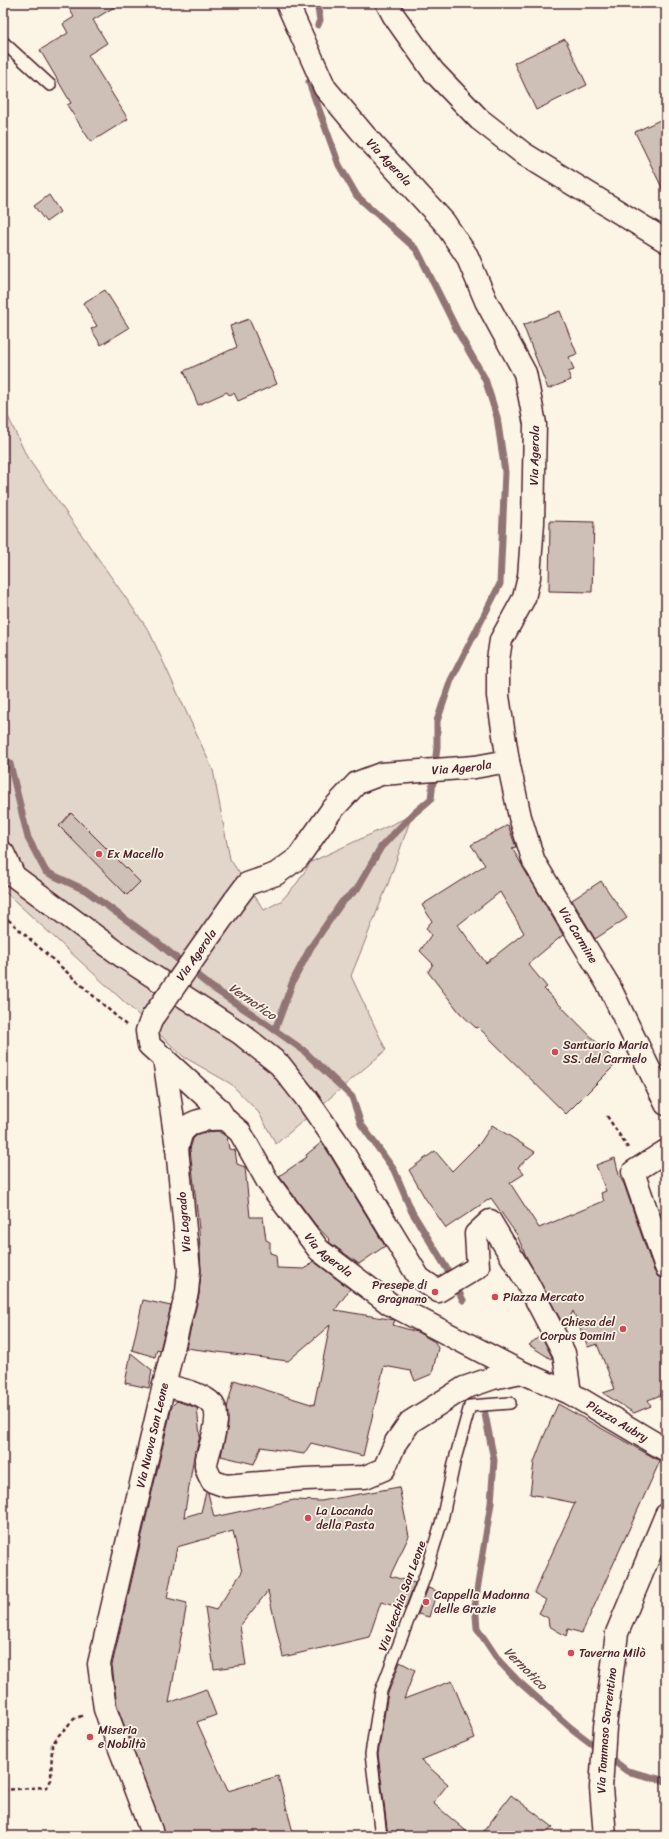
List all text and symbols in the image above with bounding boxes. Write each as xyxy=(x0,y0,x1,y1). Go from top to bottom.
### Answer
street label: Via Agerola xyxy=(361,133,418,192)
street label: Via Agerola xyxy=(523,424,546,486)
street label: Via Agerola xyxy=(431,753,494,781)
place label: Ex Macello xyxy=(107,843,164,865)
marker: Ex Macello xyxy=(94,849,104,859)
street label: Via Carmine xyxy=(553,902,604,968)
street label: Via Agerola xyxy=(170,923,223,986)
water label: Vernotico xyxy=(224,976,283,1027)
place label: Santuario Maria SS. del Carmelo xyxy=(563,1034,649,1070)
marker: Santuario Maria SS. del Carmelo xyxy=(550,1047,560,1057)
street label: Via Logrado xyxy=(170,1191,198,1253)
street label: Via Agerola xyxy=(298,1228,358,1284)
place label: Presepe di Gragnano xyxy=(372,1274,428,1310)
place label: Piazza Mercato xyxy=(503,1286,584,1308)
marker: Presepe di Gragnano xyxy=(430,1287,440,1297)
marker: Piazza Mercato xyxy=(490,1292,500,1302)
place label: Chiesa del Corpus Domini xyxy=(540,1311,616,1347)
marker: Chiesa del Corpus Domini xyxy=(618,1324,628,1334)
street label: Via Nuova San Leone xyxy=(129,1380,175,1490)
street label: Piazza Aubry xyxy=(582,1394,653,1449)
place label: La Locanda della Pasta xyxy=(316,1500,375,1536)
marker: La Locanda della Pasta xyxy=(303,1513,313,1523)
street label: Via Vecchia San Leone xyxy=(372,1537,432,1654)
place label: Cappella Madonna delle Grazie xyxy=(434,1584,530,1620)
marker: Cappella Madonna delle Grazie xyxy=(421,1597,431,1607)
water label: Vernotico xyxy=(498,1641,554,1697)
place label: Taverna Milò xyxy=(579,1642,646,1664)
marker: Taverna Milò xyxy=(566,1648,576,1658)
street label: Via Tommaso Sorrentino xyxy=(590,1666,624,1794)
place label: Miseria e Nobiltà xyxy=(98,1719,146,1755)
marker: Miseria e Nobiltà xyxy=(85,1732,95,1742)

